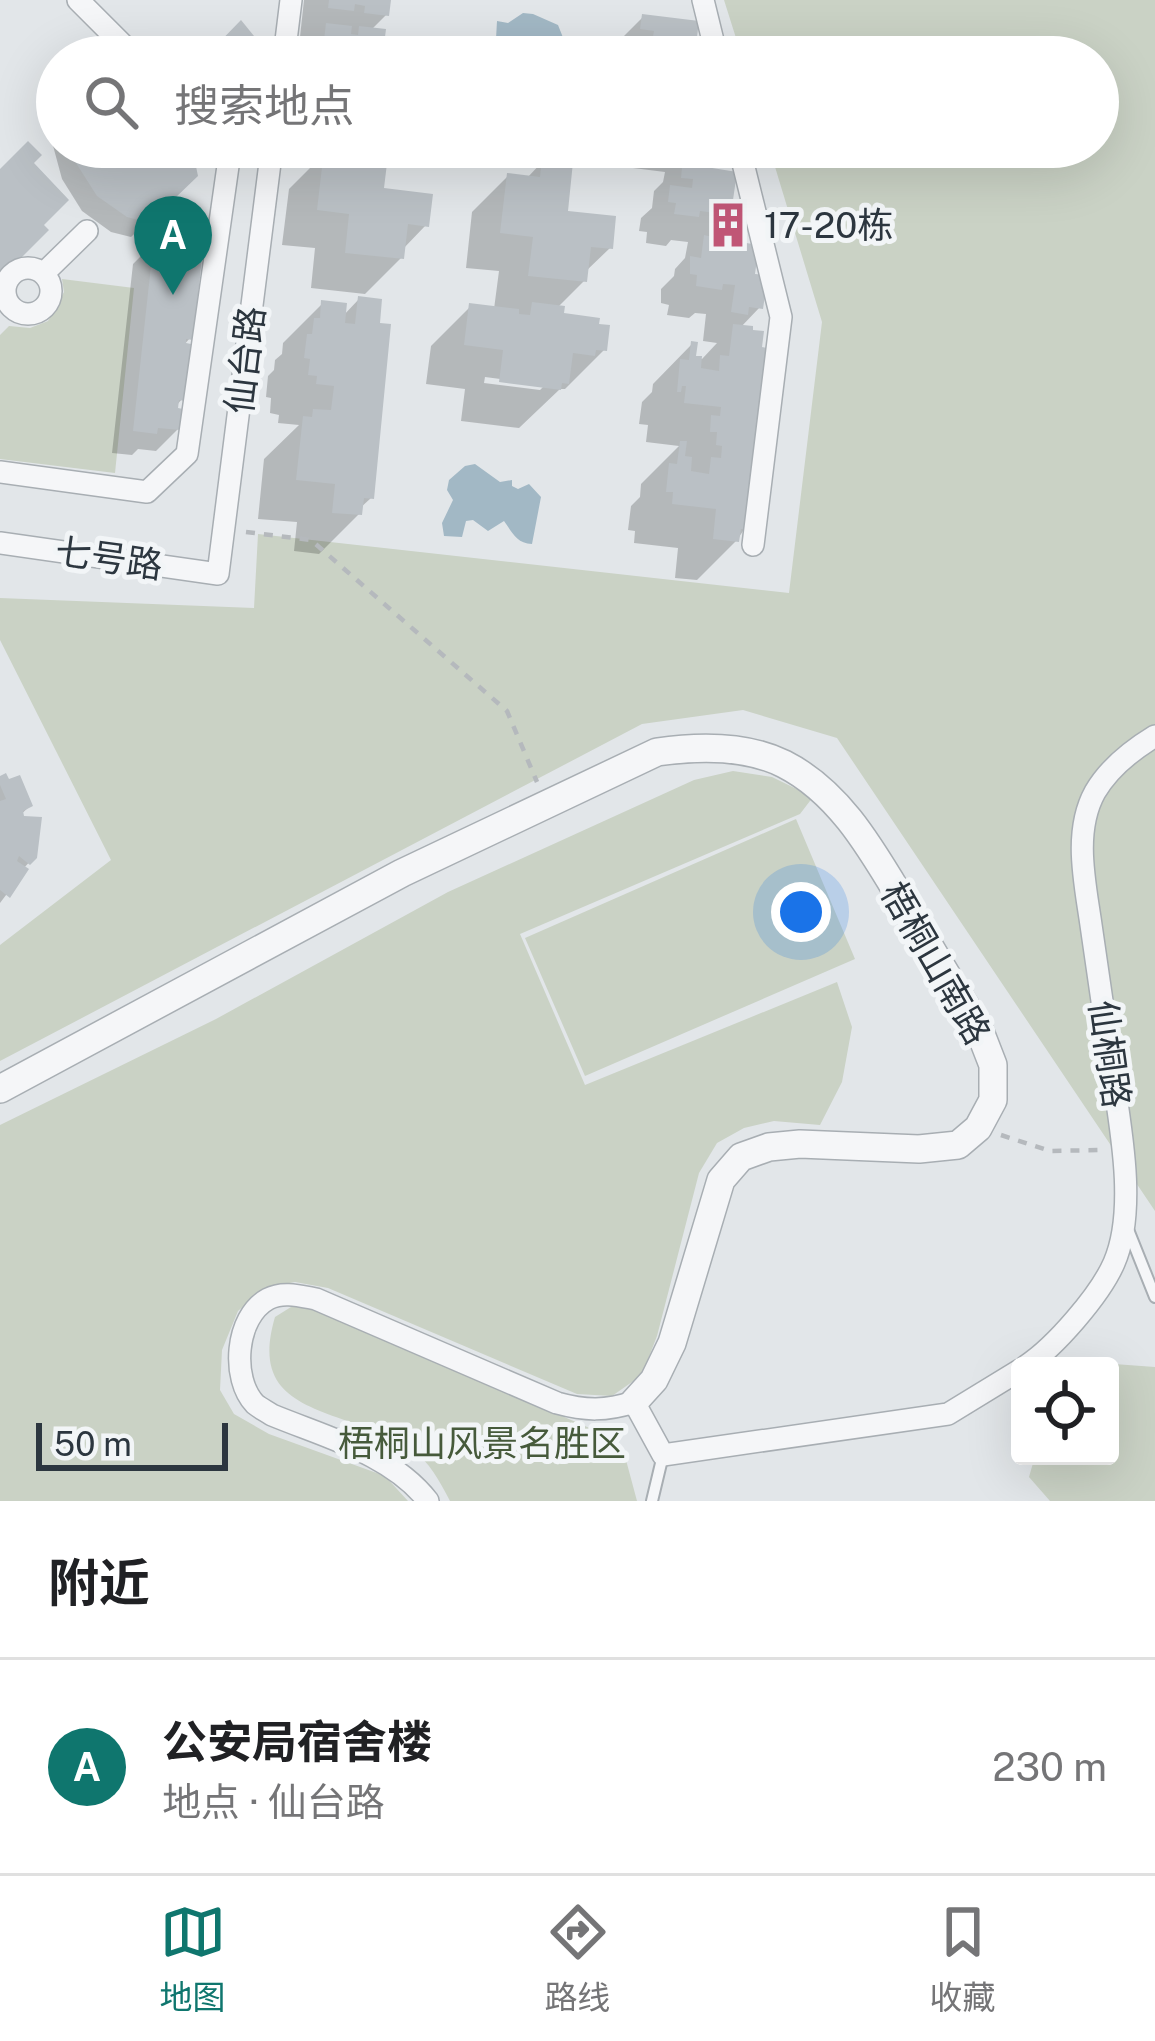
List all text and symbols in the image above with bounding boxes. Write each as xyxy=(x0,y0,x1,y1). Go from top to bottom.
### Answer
search box xyxy=(36,36,1119,168)
icon: search xyxy=(78,69,144,135)
text: 搜索地点 xyxy=(174,79,354,132)
pin: A xyxy=(134,196,212,295)
building icon: 17-20栋 xyxy=(703,200,753,250)
place label: 17-20栋 xyxy=(764,204,893,246)
street label: 仙台路 xyxy=(218,304,272,416)
street label: 七号路 xyxy=(53,530,165,586)
street label: 梧桐山南路 xyxy=(873,875,999,1051)
your location xyxy=(771,882,831,942)
street label: 仙桐路 xyxy=(1082,998,1138,1110)
map controls xyxy=(1011,1357,1119,1465)
button: locate xyxy=(1011,1357,1119,1465)
scale bar xyxy=(36,1417,228,1470)
park label: 梧桐山风景名胜区 xyxy=(338,1422,626,1464)
text: 50 m xyxy=(54,1425,132,1463)
text: 附近 xyxy=(48,1553,150,1612)
text: 公安局宿舍楼 xyxy=(162,1715,432,1768)
text: A xyxy=(73,1744,101,1790)
text: 230 m xyxy=(992,1744,1107,1790)
text: 地点 · 仙台路 xyxy=(162,1779,385,1825)
tab: 地图 xyxy=(160,1899,226,2019)
tab: 路线 xyxy=(545,1899,611,2019)
tab: 收藏 xyxy=(930,1899,996,2019)

